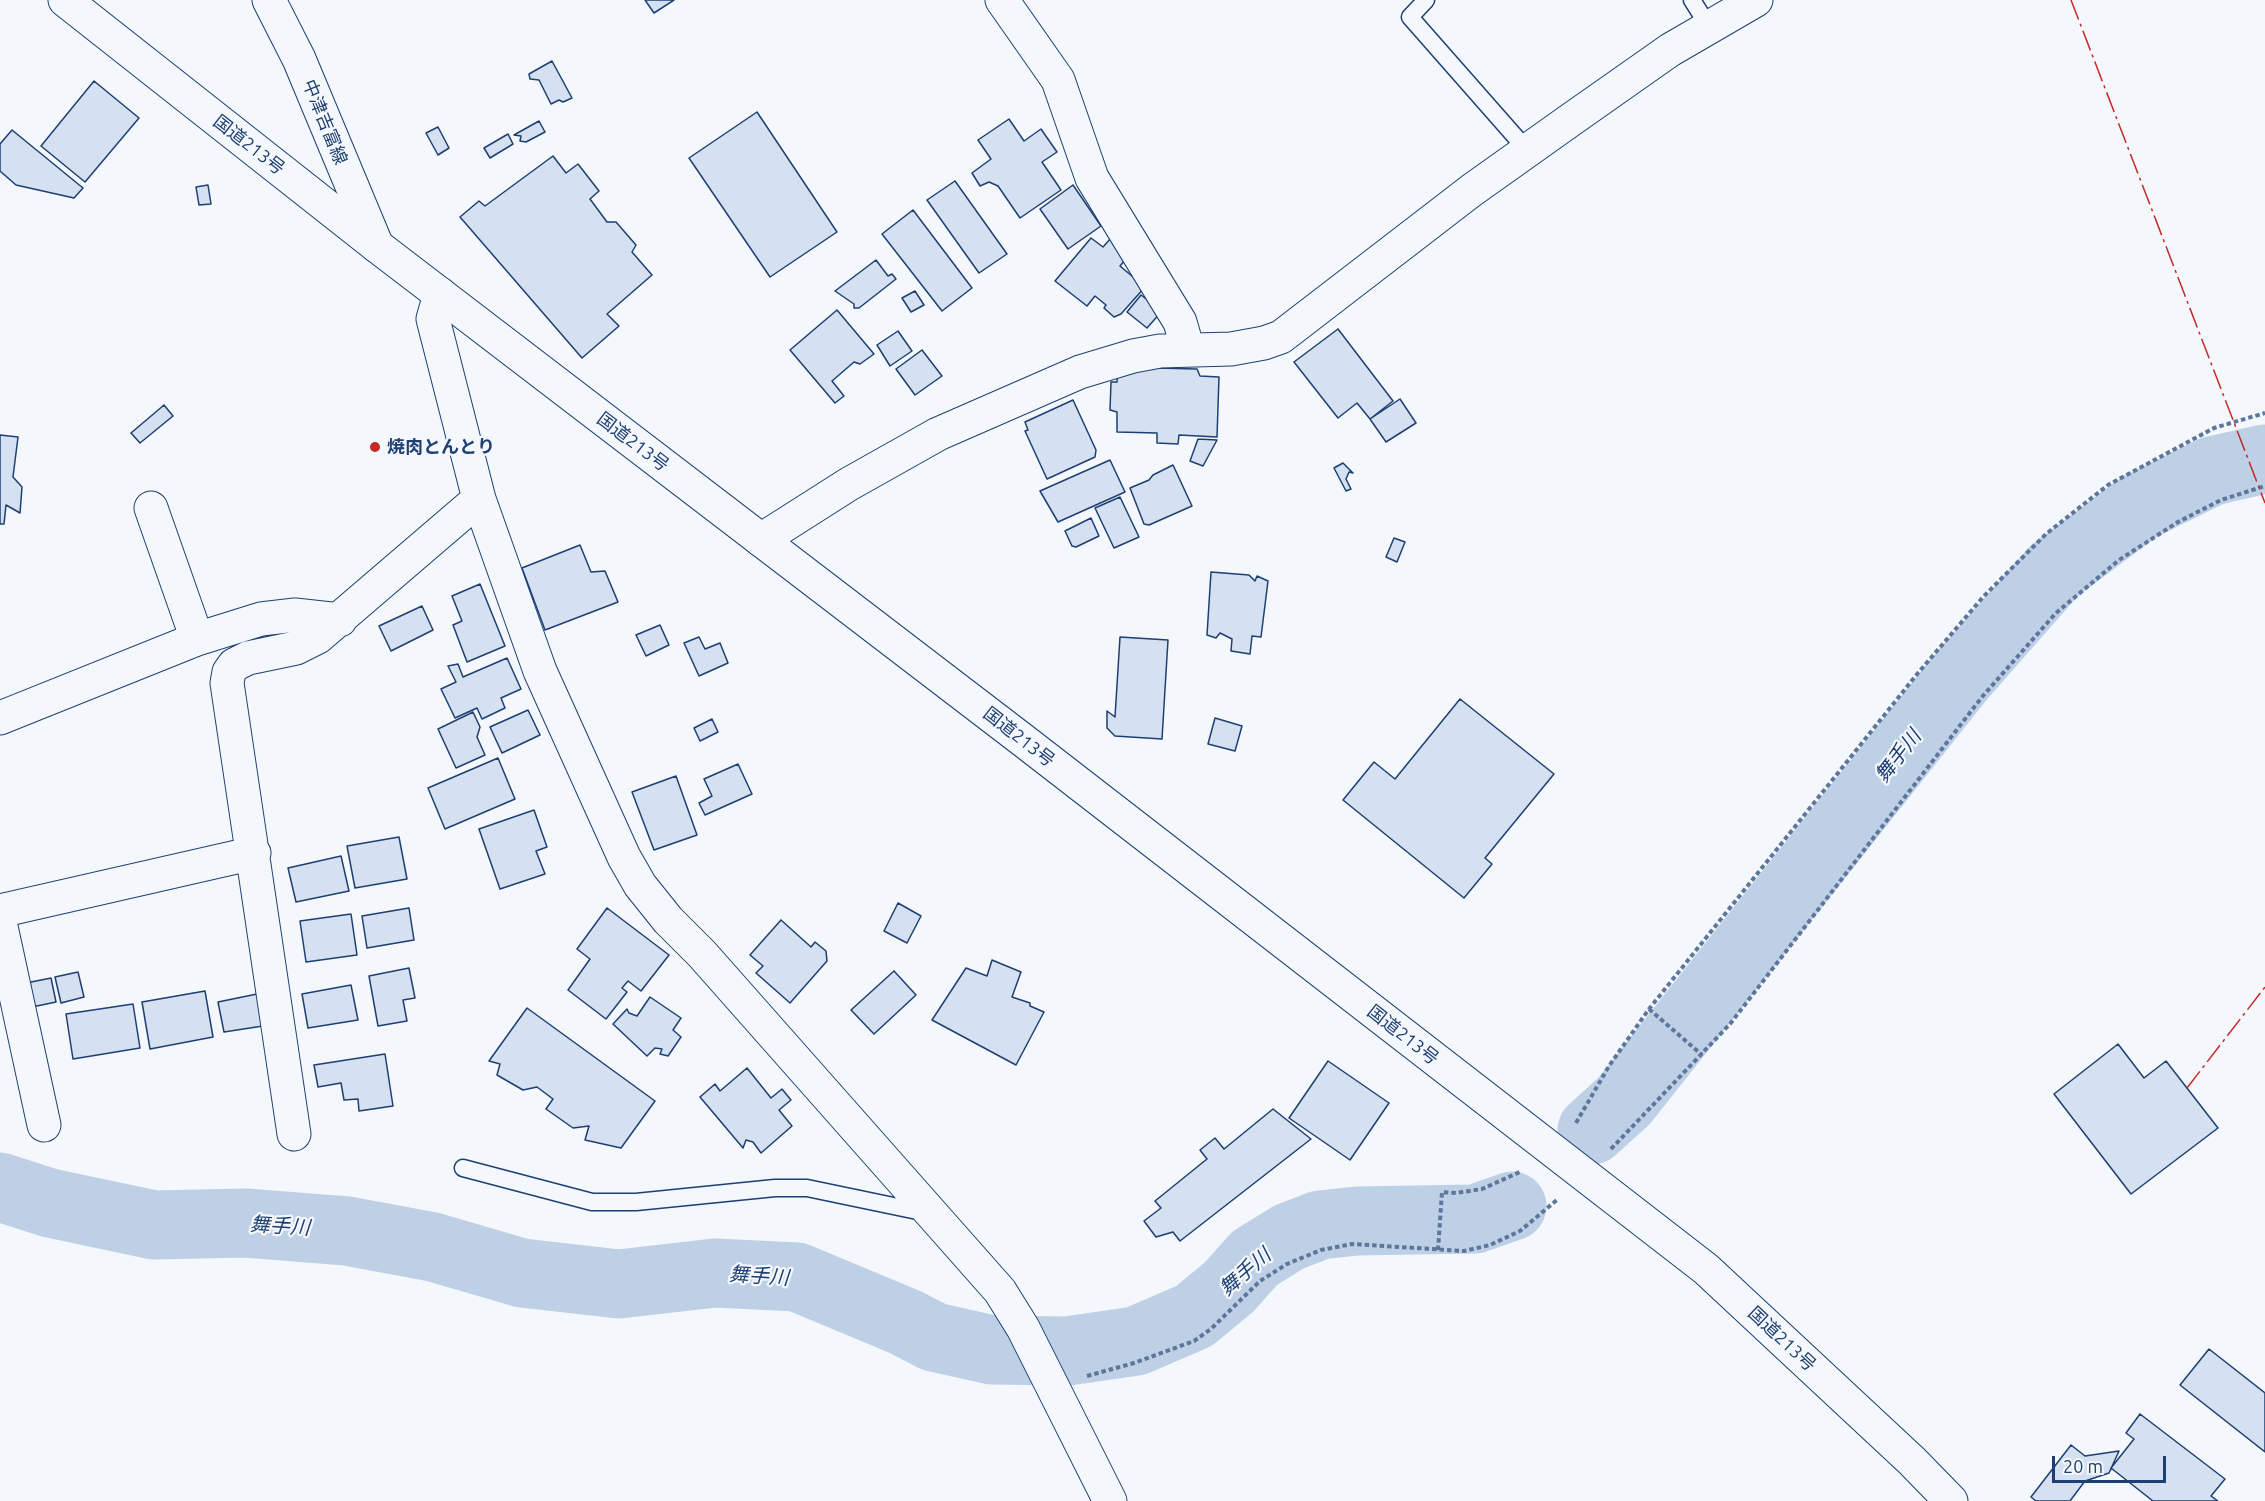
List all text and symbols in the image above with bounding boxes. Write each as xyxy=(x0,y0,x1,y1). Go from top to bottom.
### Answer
street label: 中津吉富線 xyxy=(298,76,352,168)
street label: 国道213号 xyxy=(209,110,289,180)
street label: 国道213号 xyxy=(593,408,673,476)
place label: 焼肉とんとり xyxy=(387,436,495,458)
marker: 焼肉とんとり xyxy=(368,440,382,454)
street label: 国道213号 xyxy=(979,702,1059,772)
water label: 舞手川 xyxy=(1870,725,1926,787)
street label: 国道213号 xyxy=(1363,1000,1443,1070)
water label: 舞手川 xyxy=(249,1212,311,1240)
water label: 舞手川 xyxy=(1214,1243,1276,1301)
water label: 舞手川 xyxy=(728,1262,790,1290)
street label: 国道213号 xyxy=(1744,1302,1820,1376)
scale bar xyxy=(2055,1444,2169,1482)
text: 20 m xyxy=(2063,1456,2103,1476)

